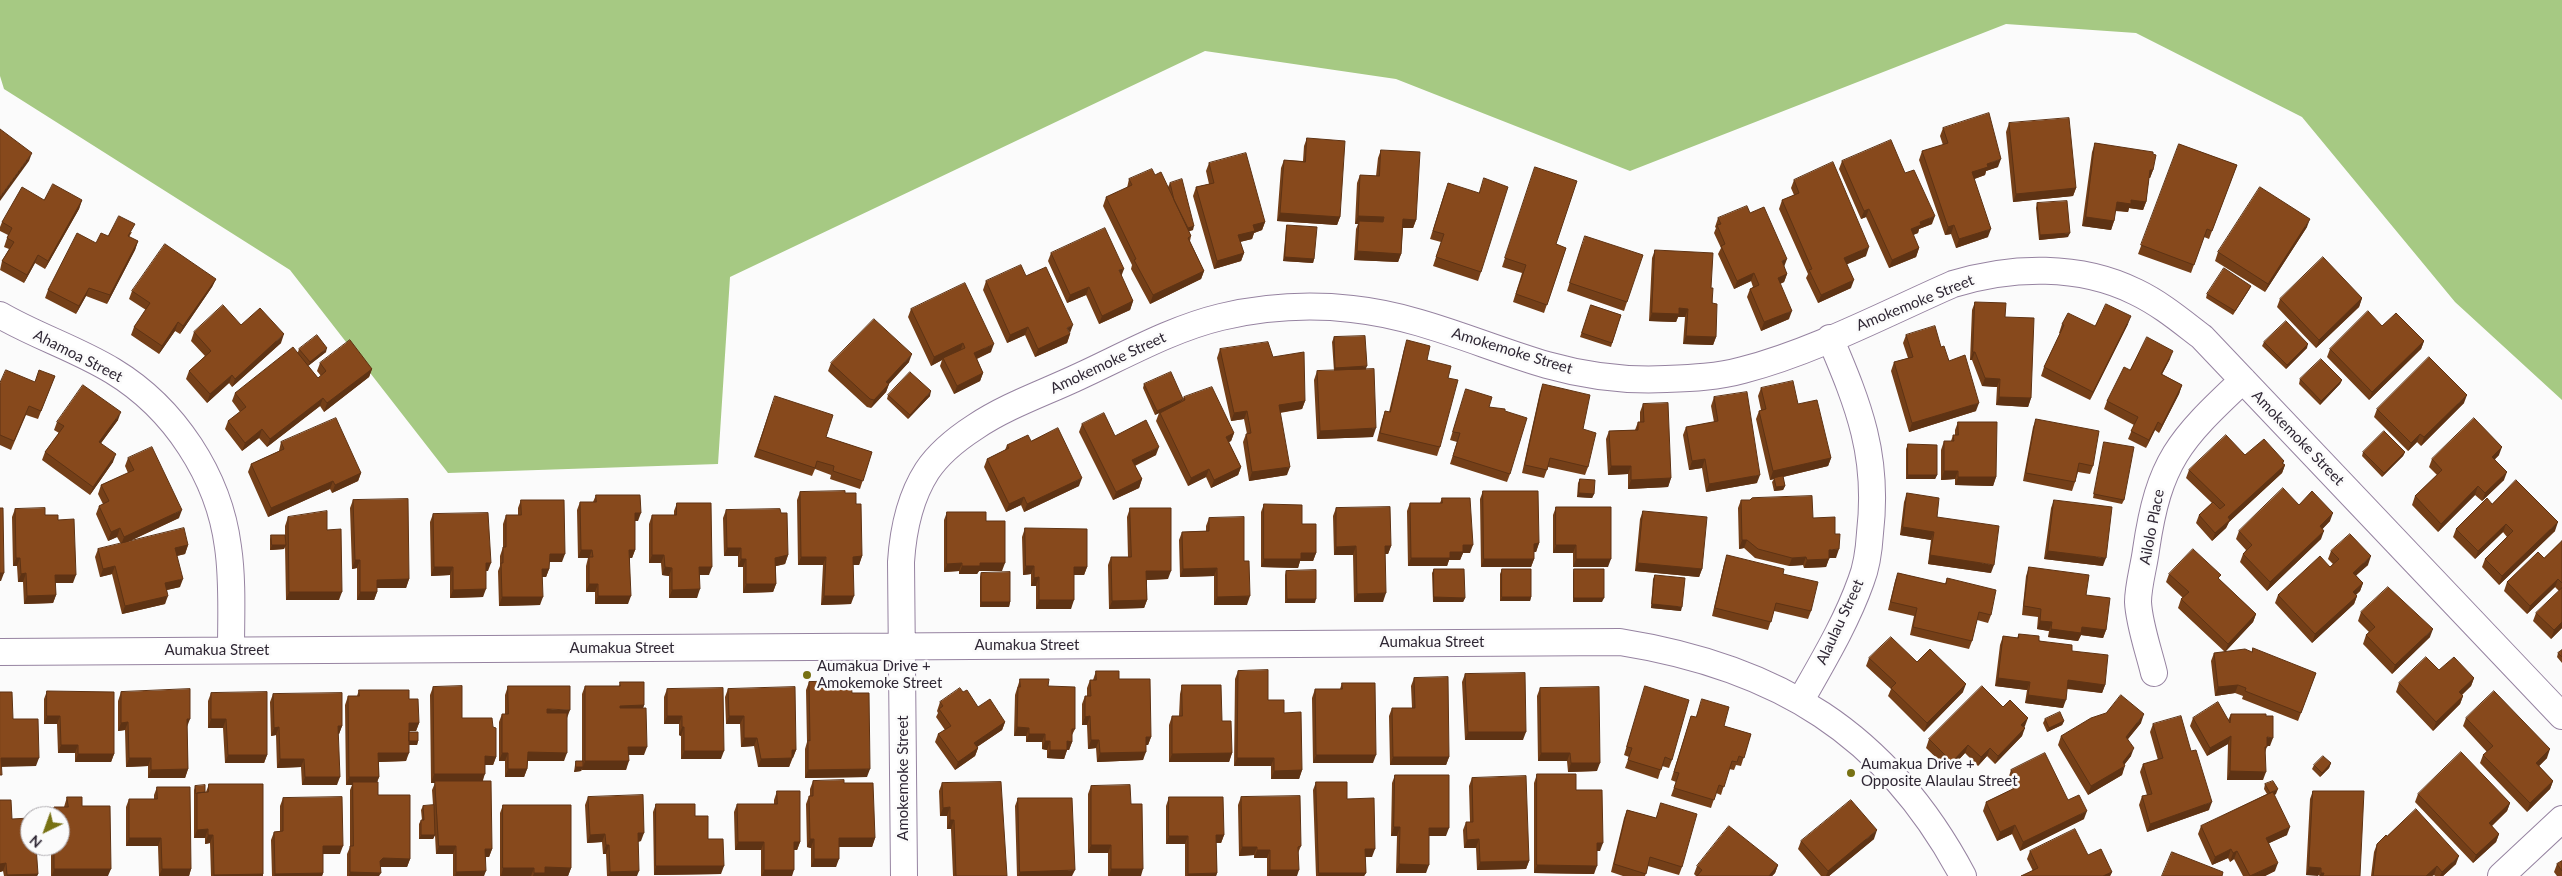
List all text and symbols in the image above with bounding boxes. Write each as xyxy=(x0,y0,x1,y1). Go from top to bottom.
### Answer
street label: Amokemoke Street xyxy=(1854,271,1976,335)
street label: Amokemoke Street xyxy=(1449,324,1575,378)
street label: Ahamoa Street xyxy=(30,326,126,386)
street label: Amokemoke Street xyxy=(1047,328,1169,398)
street label: Amokemoke Street xyxy=(2248,387,2348,489)
street label: Ailolo Place xyxy=(2136,488,2168,566)
street label: Alaulau Street xyxy=(1812,576,1868,668)
street label: Aumakua Street xyxy=(1380,633,1484,651)
street label: Aumakua Street xyxy=(975,636,1079,654)
street label: Aumakua Street xyxy=(570,639,674,657)
street label: Aumakua Street xyxy=(165,641,269,659)
place label: Aumakua Drive + Amokemoke Street xyxy=(817,657,942,692)
marker: Aumakua Drive + Amokemoke Street xyxy=(801,669,813,681)
street label: Amokemoke Street xyxy=(894,715,912,841)
place label: Aumakua Drive + Opposite Alaulau Street xyxy=(1861,755,2018,790)
marker: Aumakua Drive + Opposite Alaulau Street xyxy=(1845,767,1857,779)
north arrow xyxy=(20,806,70,856)
text: N xyxy=(26,832,45,852)

